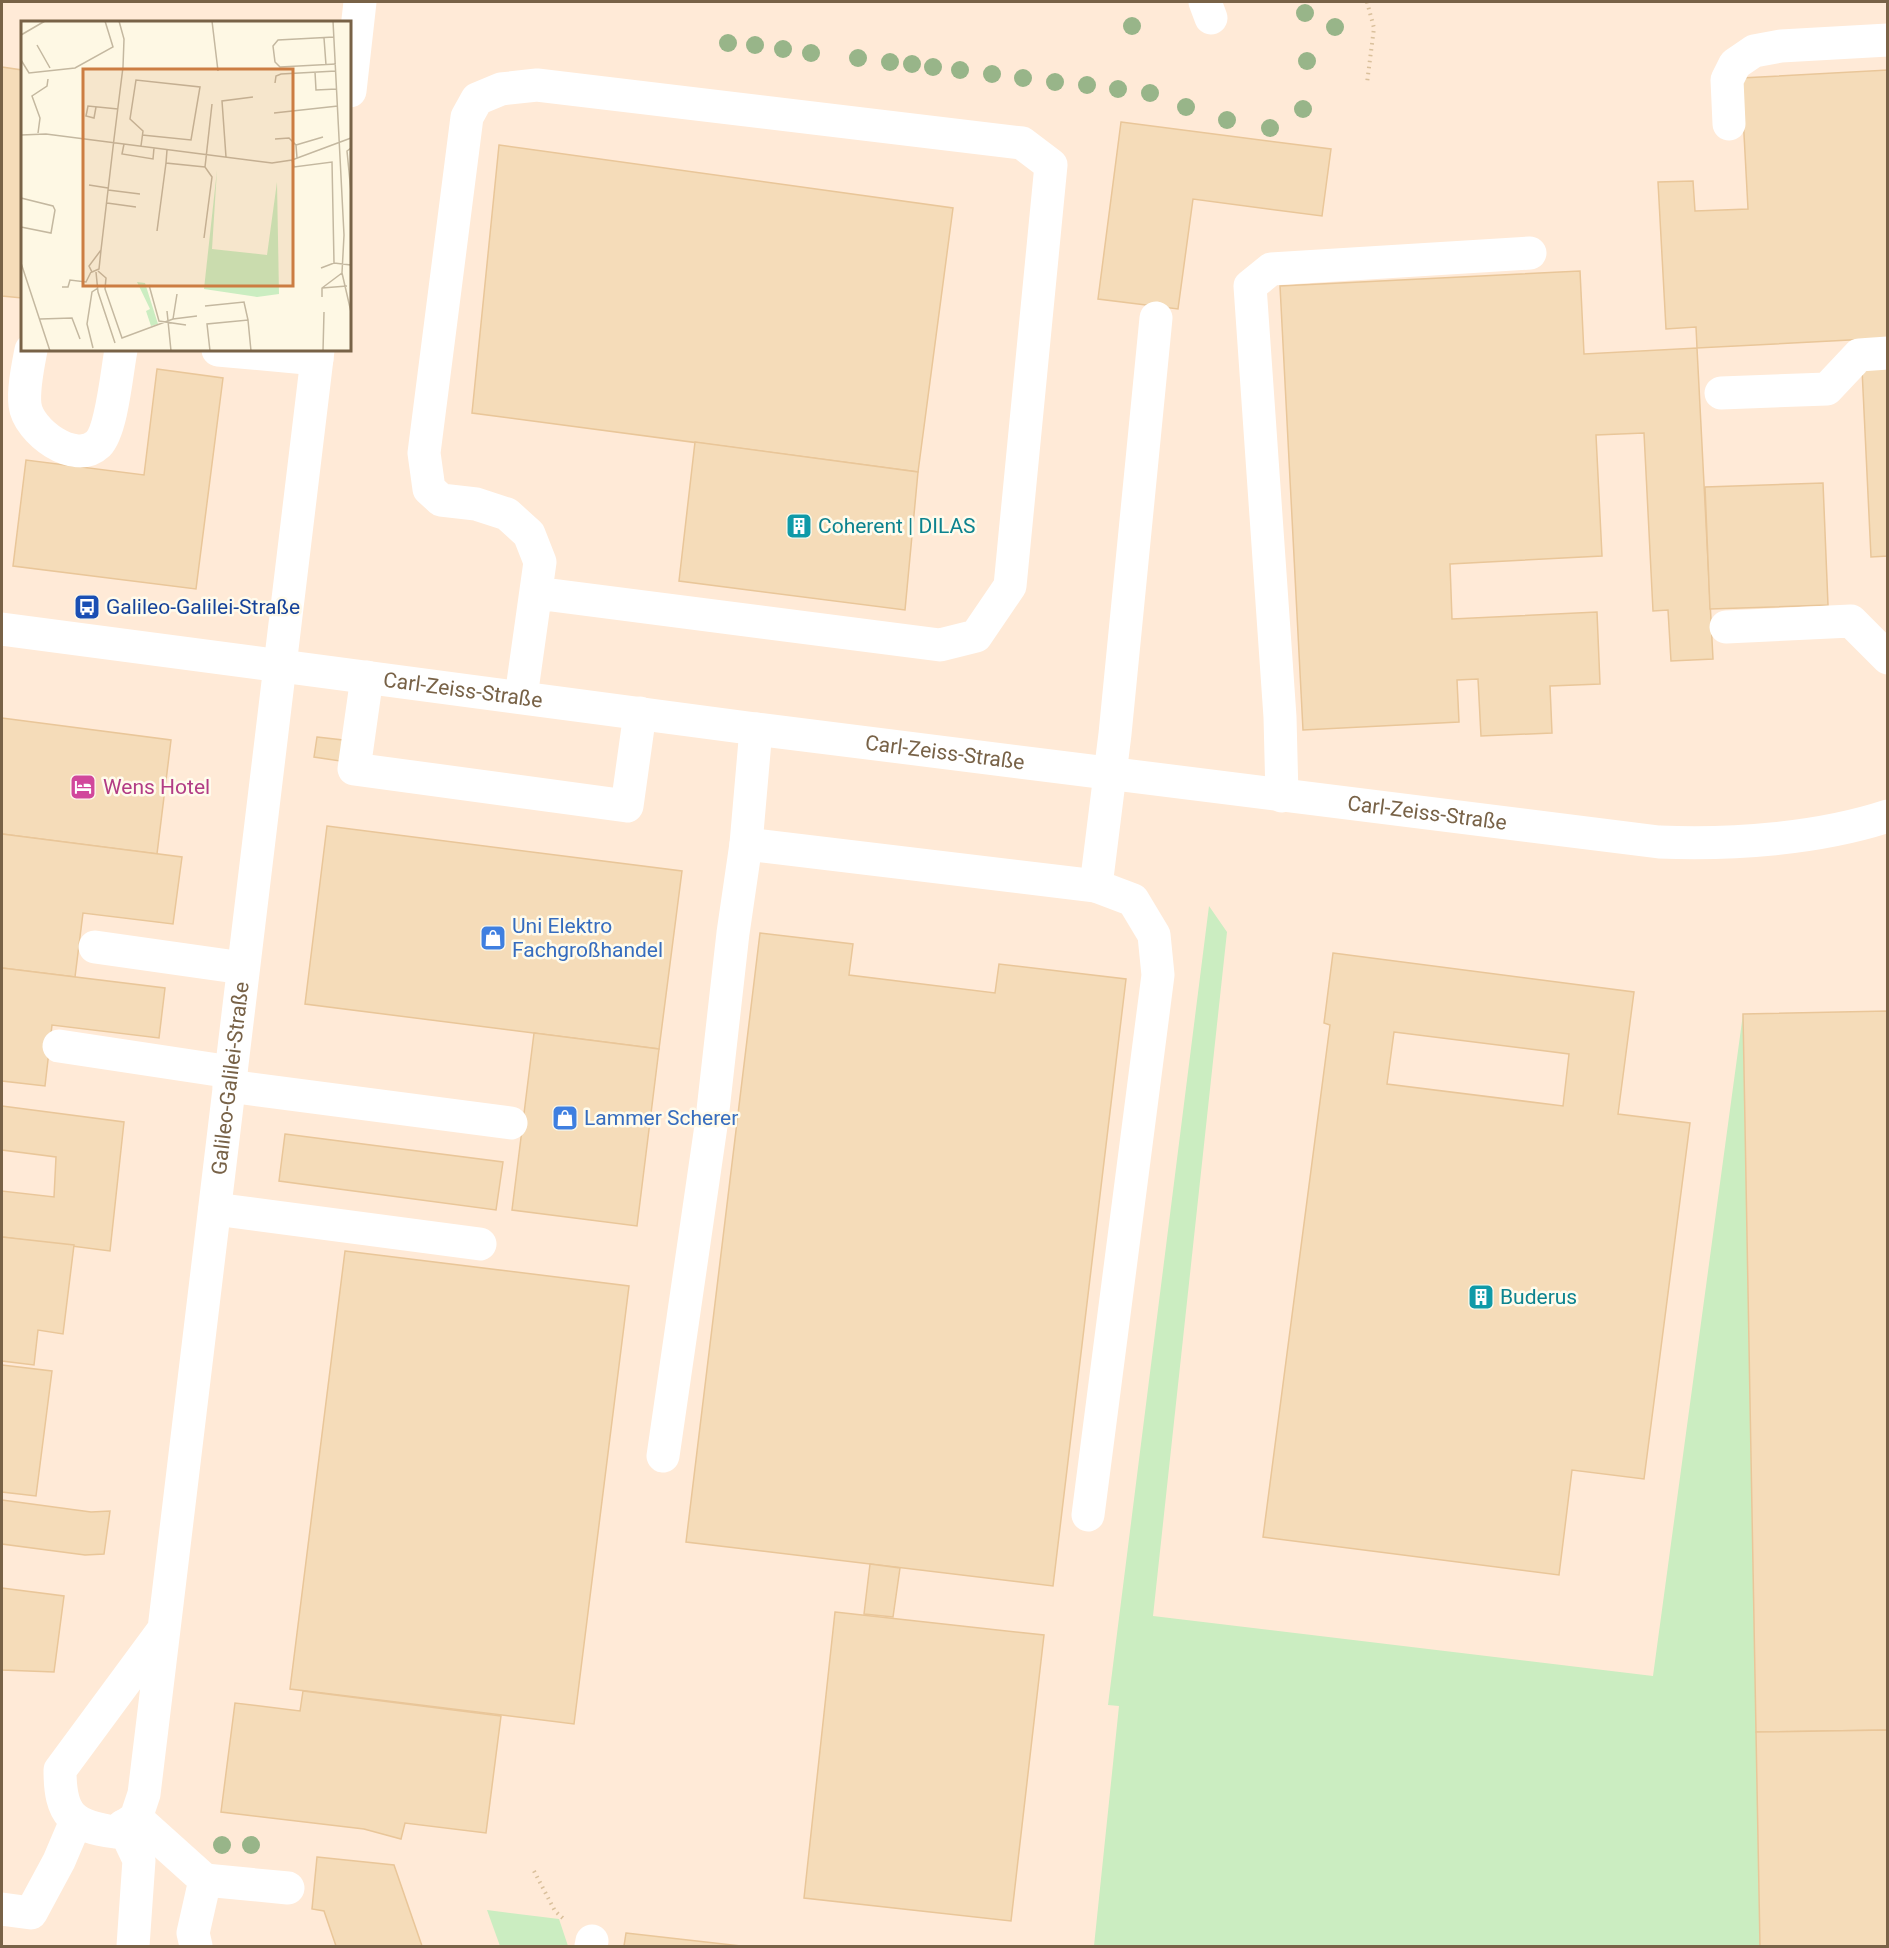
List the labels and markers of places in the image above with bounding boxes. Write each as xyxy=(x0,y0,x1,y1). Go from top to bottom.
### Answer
building icon: Coherent | DILAS xyxy=(784,511,814,541)
place label: Coherent | DILAS xyxy=(818,514,976,538)
bus stop icon: Galileo-Galilei-Straße xyxy=(72,592,102,622)
place label: Galileo-Galilei-Straße xyxy=(106,595,300,619)
hotel icon: Wens Hotel xyxy=(68,772,98,802)
place label: Wens Hotel xyxy=(103,775,210,799)
place label: Uni Elektro Fachgroßhandel xyxy=(512,914,663,962)
shop icon: Uni Elektro Fachgroßhandel xyxy=(478,923,508,953)
shop icon: Lammer Scherer xyxy=(550,1103,580,1133)
place label: Lammer Scherer xyxy=(584,1106,738,1130)
building icon: Buderus xyxy=(1466,1282,1496,1312)
place label: Buderus xyxy=(1500,1285,1577,1309)

